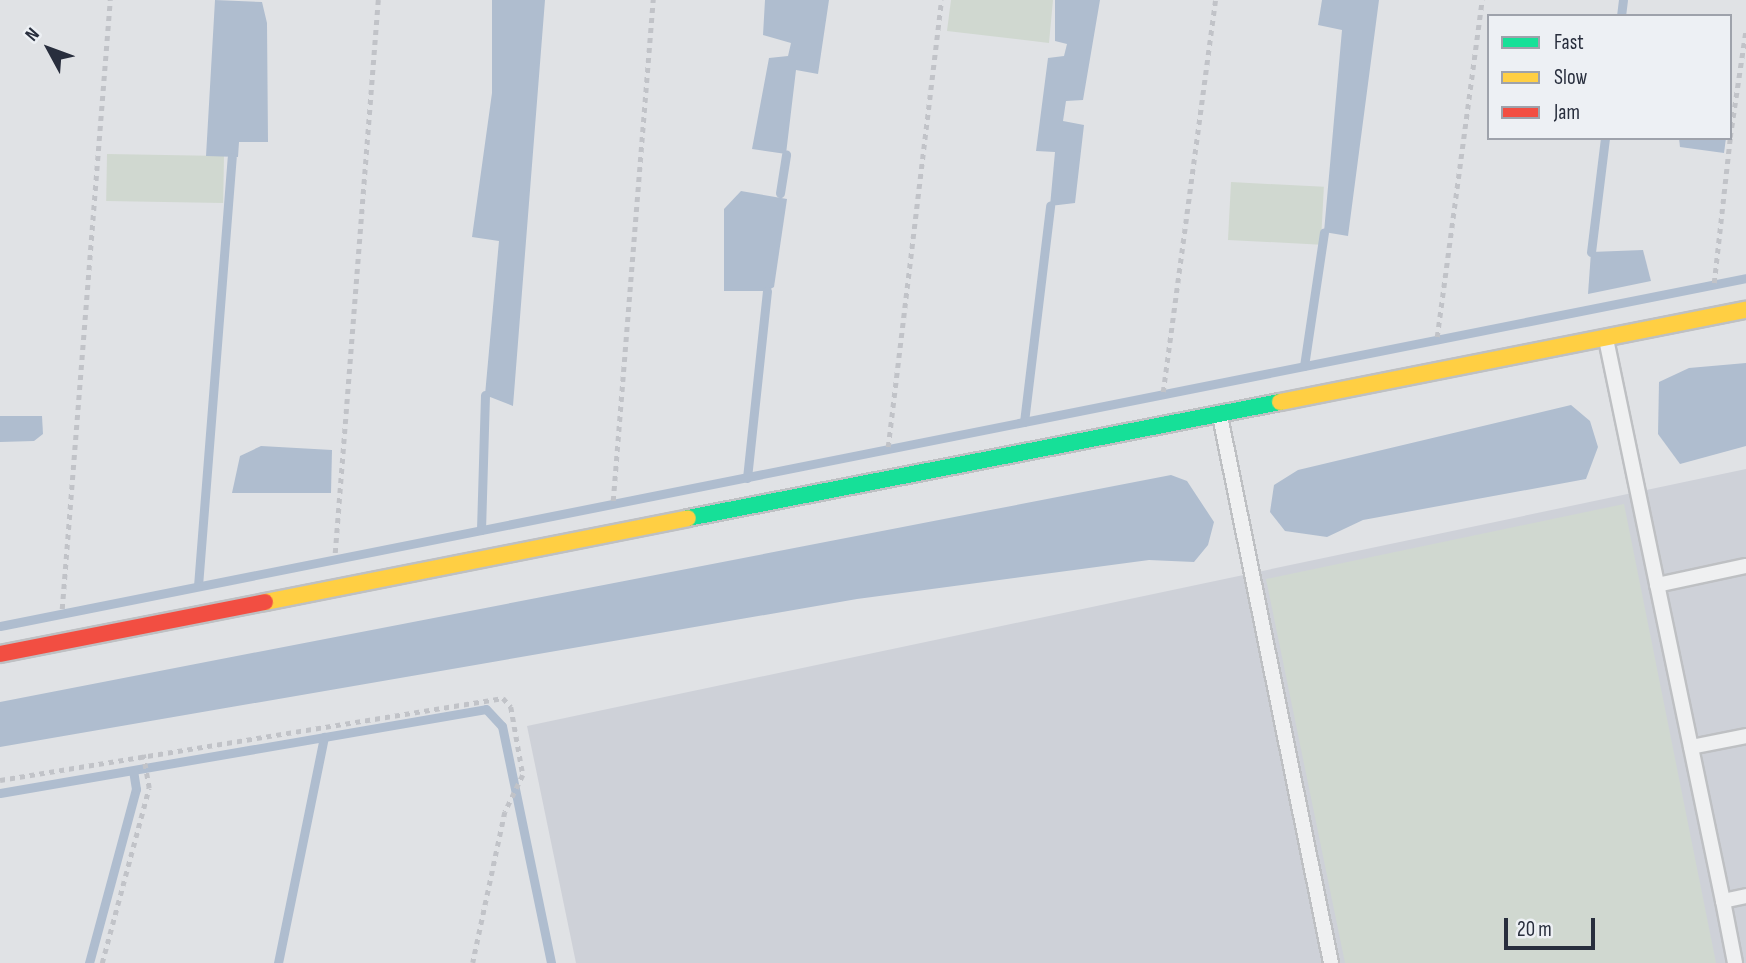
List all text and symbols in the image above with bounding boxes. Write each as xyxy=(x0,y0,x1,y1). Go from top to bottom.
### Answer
north arrow xyxy=(14,14,84,84)
legend xyxy=(1487,14,1732,140)
text: N xyxy=(21,24,45,46)
text: Fast xyxy=(1554,30,1584,55)
text: Slow xyxy=(1554,65,1587,90)
text: Jam xyxy=(1554,100,1580,125)
scale bar xyxy=(1508,904,1599,948)
text: 20 m xyxy=(1517,917,1552,942)

